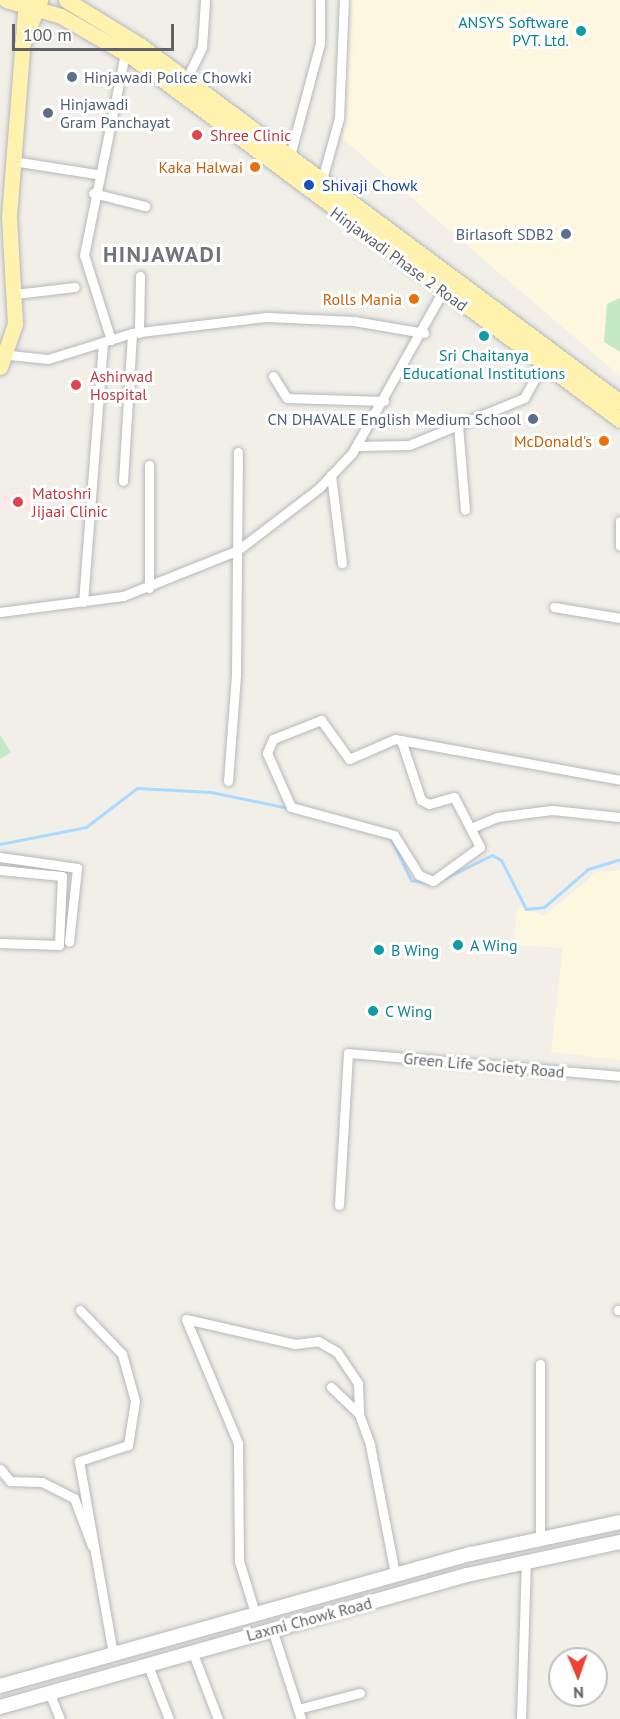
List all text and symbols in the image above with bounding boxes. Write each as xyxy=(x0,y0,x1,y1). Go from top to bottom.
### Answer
scale bar xyxy=(15,12,177,50)
place label: ANSYS Software PVT. Ltd. xyxy=(458,12,569,50)
text: 100 m xyxy=(23,23,72,46)
marker: ANSYS Software PVT. Ltd. xyxy=(574,24,588,38)
place label: Hinjawadi Police Chowki xyxy=(84,67,252,87)
marker: Hinjawadi Police Chowki xyxy=(65,70,79,84)
place label: Hinjawadi Gram Panchayat xyxy=(60,94,170,132)
marker: Hinjawadi Gram Panchayat xyxy=(41,106,55,120)
place label: Shree Clinic xyxy=(210,125,291,145)
marker: Shree Clinic xyxy=(188,126,206,144)
place label: Kaka Halwai xyxy=(159,157,243,177)
marker: Kaka Halwai xyxy=(248,160,262,174)
place label: Shivaji Chowk xyxy=(322,175,418,195)
marker: Shivaji Chowk xyxy=(300,176,318,194)
street label: Hinjawadi Phase 2 Road xyxy=(327,203,471,315)
place label: Birlasoft SDB2 xyxy=(456,224,554,244)
marker: Birlasoft SDB2 xyxy=(559,227,573,241)
district label: HINJAWADI xyxy=(103,242,223,268)
place label: Rolls Mania xyxy=(323,289,402,309)
marker: Rolls Mania xyxy=(407,292,421,306)
marker: Sri Chaitanya Educational Institutions xyxy=(477,329,491,343)
place label: Sri Chaitanya Educational Institutions xyxy=(403,345,565,383)
place label: Ashirwad Hospital xyxy=(90,366,153,404)
marker: Ashirwad Hospital xyxy=(67,376,85,394)
place label: CN DHAVALE English Medium School xyxy=(268,409,521,429)
marker: CN DHAVALE English Medium School xyxy=(526,412,540,426)
place label: McDonald's xyxy=(514,431,592,451)
marker: McDonald's xyxy=(597,434,611,448)
place label: Matoshri Jijaai Clinic xyxy=(32,483,108,521)
marker: Matoshri Jijaai Clinic xyxy=(9,493,27,511)
place label: A Wing xyxy=(470,935,519,955)
marker: A Wing xyxy=(451,938,465,952)
place label: B Wing xyxy=(391,940,439,960)
marker: B Wing xyxy=(372,943,386,957)
place label: C Wing xyxy=(385,1001,433,1021)
marker: C Wing xyxy=(366,1004,380,1018)
street label: Green Life Society Road xyxy=(402,1048,566,1082)
street label: Laxmi Chowk Road xyxy=(244,1593,374,1645)
north arrow xyxy=(548,1647,608,1707)
text: N xyxy=(573,1683,584,1703)

